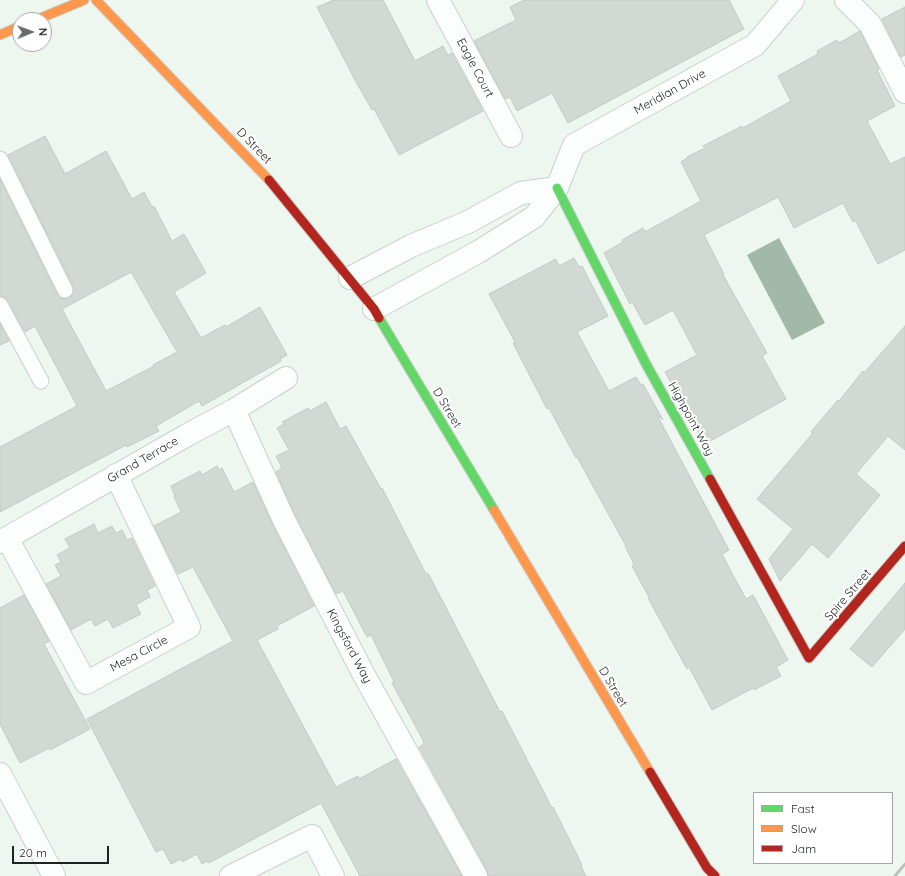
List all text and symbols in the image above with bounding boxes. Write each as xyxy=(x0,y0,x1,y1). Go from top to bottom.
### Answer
north arrow xyxy=(12,12,52,52)
text: N xyxy=(36,28,50,36)
street label: Eagle Court xyxy=(453,36,497,100)
street label: Meridian Drive xyxy=(631,66,709,118)
street label: D Street xyxy=(233,125,275,167)
street label: Highpoint Way xyxy=(665,379,717,459)
street label: D Street xyxy=(429,385,465,431)
street label: Grand Terrace xyxy=(105,434,181,486)
street label: Spire Street xyxy=(822,566,874,624)
street label: Kingsford Way xyxy=(323,606,375,686)
street label: Mesa Circle xyxy=(108,633,170,675)
street label: D Street xyxy=(595,664,631,710)
legend xyxy=(753,792,893,864)
text: Fast xyxy=(791,801,815,816)
text: Slow xyxy=(791,821,817,836)
scale bar xyxy=(14,838,111,864)
text: Jam xyxy=(791,841,816,856)
text: 20 m xyxy=(19,845,47,860)

